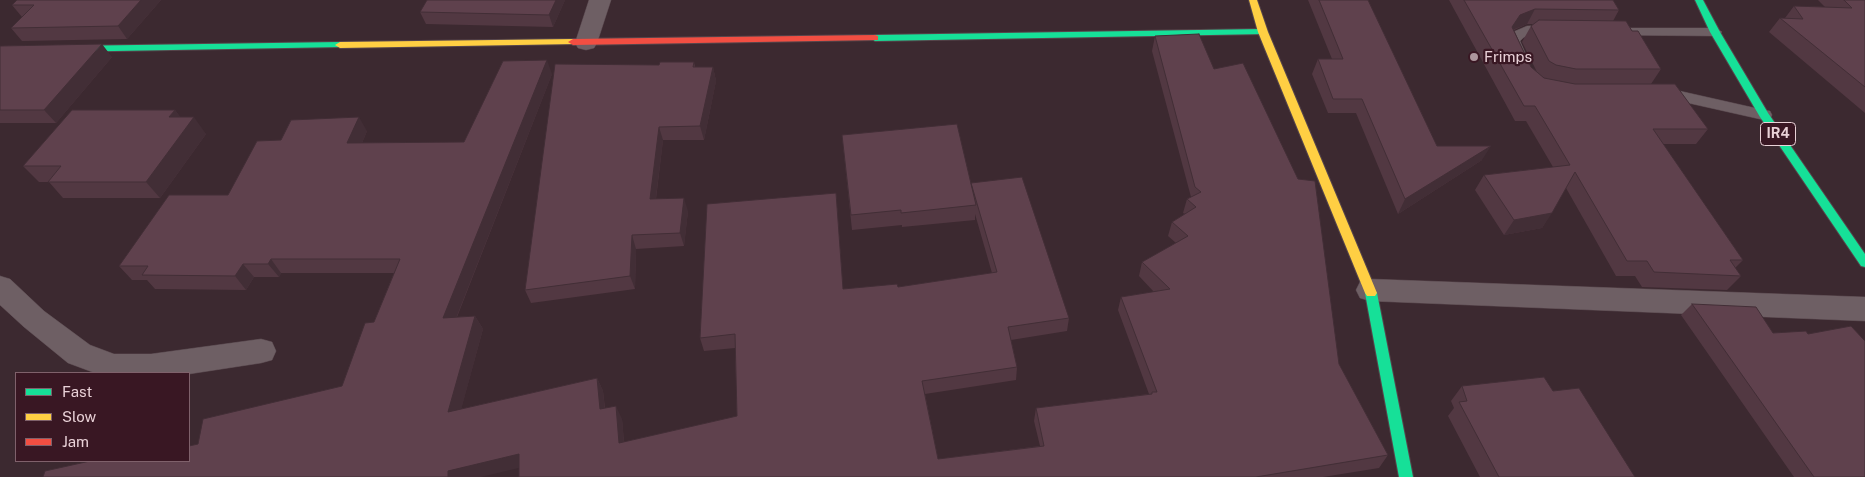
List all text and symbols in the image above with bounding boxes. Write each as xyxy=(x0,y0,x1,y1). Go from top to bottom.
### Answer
place label: Frimps xyxy=(1484,48,1532,66)
marker: Frimps xyxy=(1468,51,1480,63)
road number: IR4 xyxy=(1760,122,1796,146)
legend xyxy=(15,372,190,462)
text: Fast xyxy=(62,383,92,400)
text: Slow xyxy=(62,408,96,425)
text: Jam xyxy=(62,433,89,450)

